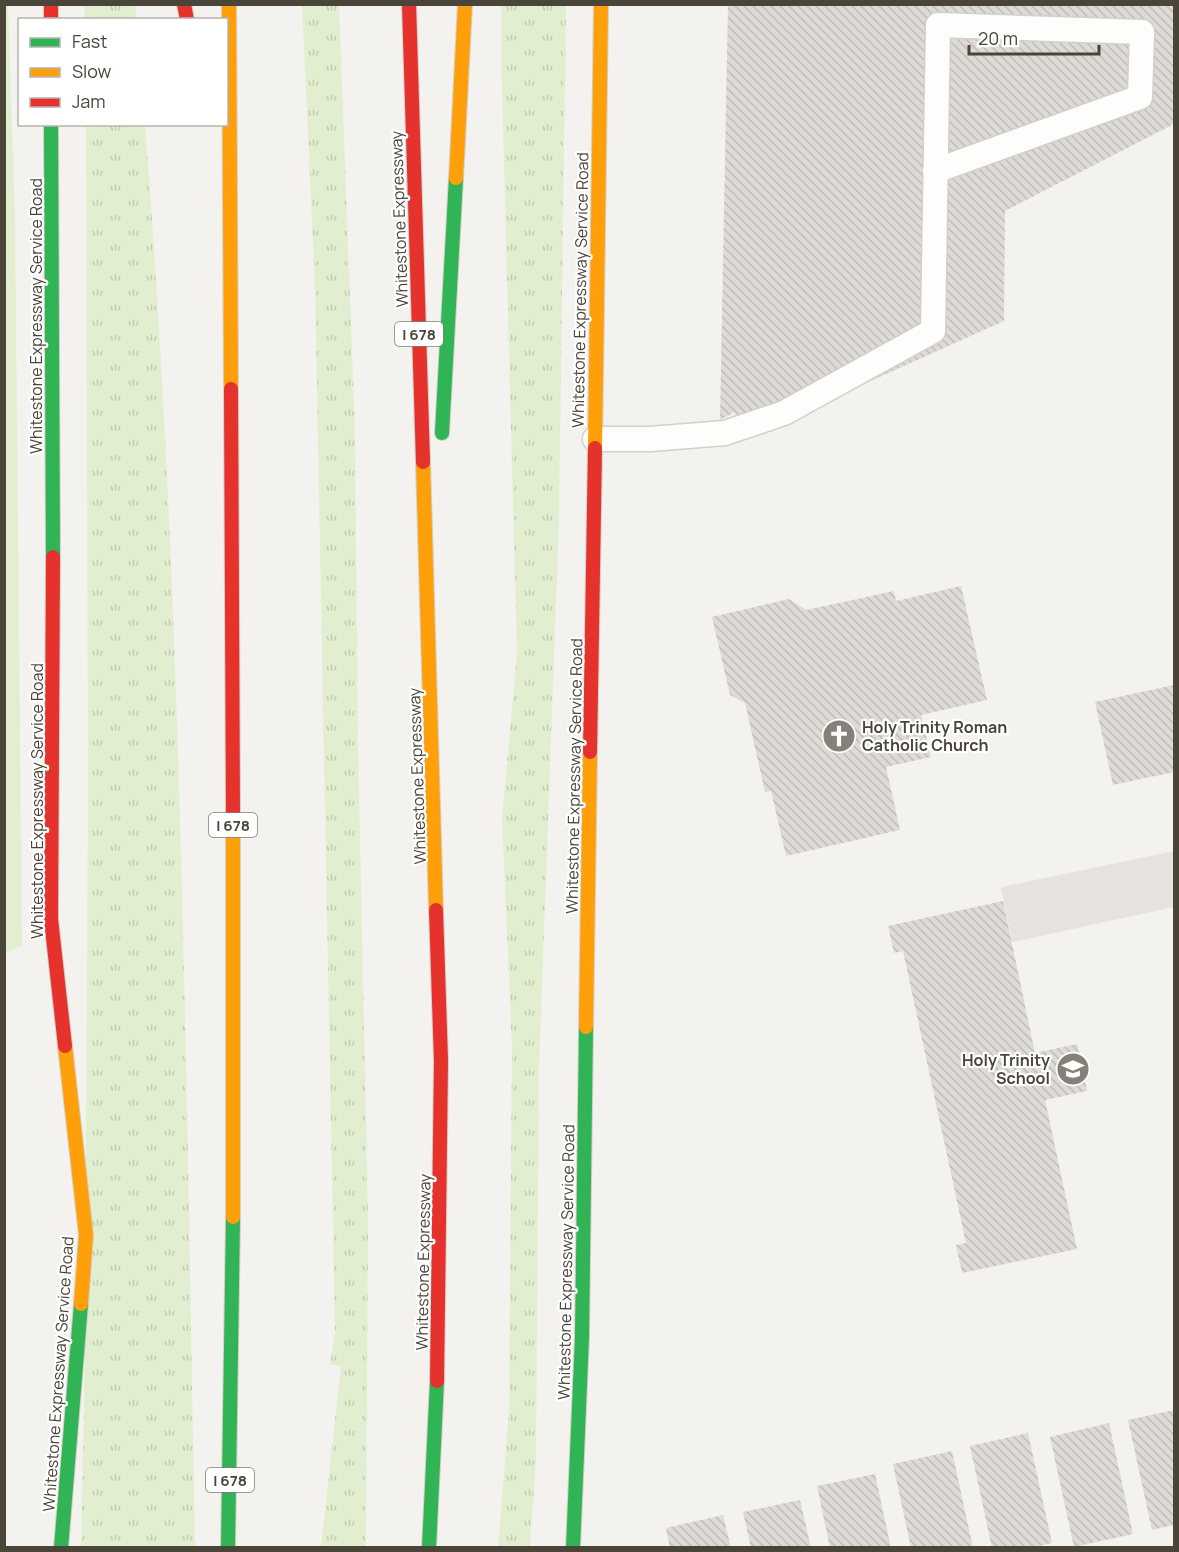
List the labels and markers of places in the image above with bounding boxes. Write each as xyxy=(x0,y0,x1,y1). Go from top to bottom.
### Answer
place label: Holy Trinity Roman Catholic Church xyxy=(862,716,1007,756)
church icon: Holy Trinity Roman Catholic Church xyxy=(821,718,857,754)
place label: Holy Trinity School xyxy=(962,1049,1050,1089)
school or university icon: Holy Trinity School xyxy=(1055,1051,1091,1087)

